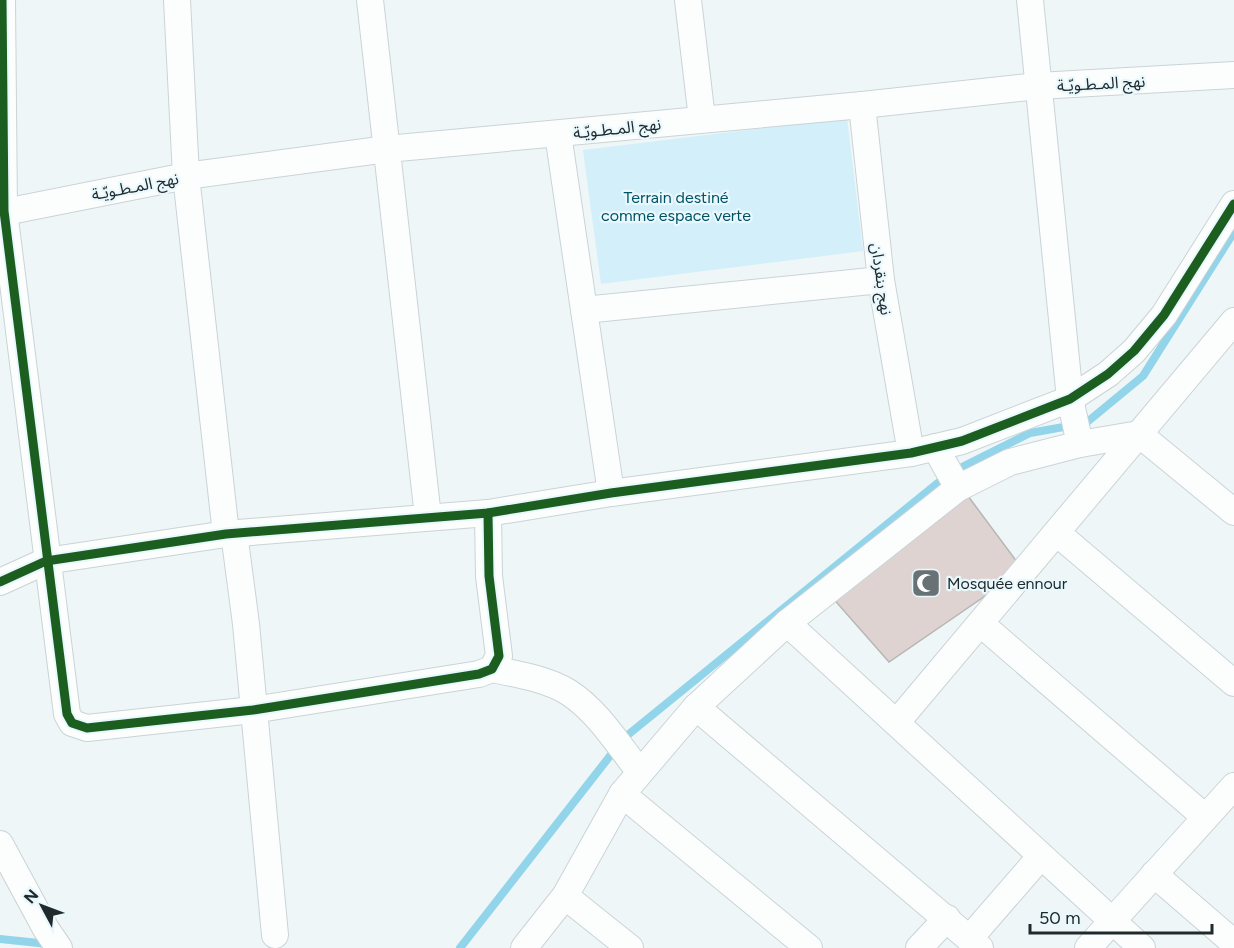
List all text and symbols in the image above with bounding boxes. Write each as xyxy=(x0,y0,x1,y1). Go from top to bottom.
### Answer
street label: نهج المـطـويّـة xyxy=(1056,72,1146,98)
street label: نهج المـطـويّـة xyxy=(572,114,662,146)
street label: نهج المـطـويّـة xyxy=(90,169,181,207)
park label: Terrain destiné comme espace verte xyxy=(601,188,751,225)
street label: نهج بنقردان xyxy=(864,242,896,317)
mosque icon: Mosquée ennour xyxy=(910,567,942,599)
place label: Mosquée ennour xyxy=(947,574,1068,593)
north arrow xyxy=(12,876,72,936)
text: N xyxy=(20,886,42,907)
scale bar xyxy=(1030,897,1212,935)
text: 50 m xyxy=(1039,907,1081,929)

